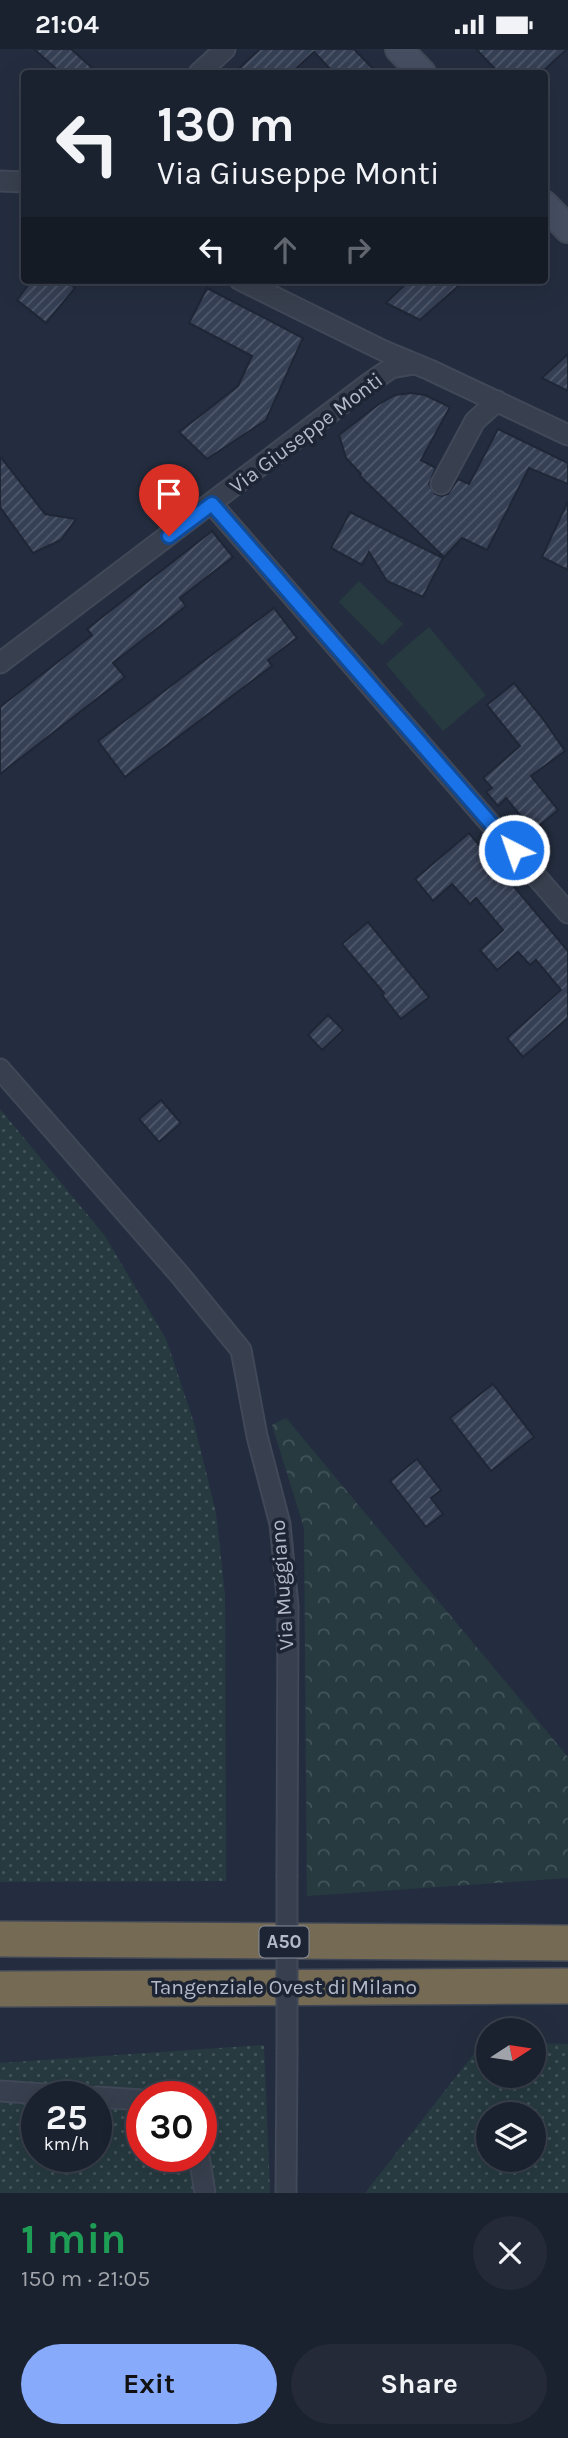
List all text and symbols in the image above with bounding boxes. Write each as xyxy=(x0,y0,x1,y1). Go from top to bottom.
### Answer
text: 21:04 xyxy=(35,9,99,40)
text: 130 m xyxy=(157,96,295,153)
icon: left xyxy=(42,98,133,189)
text: Via Giuseppe Monti xyxy=(157,155,439,192)
icon: left xyxy=(193,231,231,269)
icon: ahead xyxy=(266,231,304,269)
icon: right xyxy=(339,231,377,269)
street label: Via Giuseppe Monti xyxy=(225,368,387,498)
pin xyxy=(139,464,199,536)
icon: arrive xyxy=(150,475,188,513)
position arrow xyxy=(477,813,551,887)
street label: Via Muggiano xyxy=(265,1519,299,1651)
road number: A50 xyxy=(260,1927,308,1958)
street label: Tangenziale Ovest di Milano xyxy=(151,1975,417,1999)
north arrow xyxy=(476,2018,546,2088)
map controls xyxy=(476,2018,546,2172)
speed limit sign: 30 xyxy=(126,2081,217,2172)
text: 25 xyxy=(46,2097,87,2138)
button: layers xyxy=(476,2102,546,2172)
text: km/h xyxy=(44,2133,89,2155)
text: 1 min xyxy=(21,2214,126,2264)
button: close xyxy=(473,2216,547,2290)
text: 150 m · 21:05 xyxy=(21,2265,150,2292)
button: Exit xyxy=(21,2344,277,2424)
button: Share xyxy=(291,2344,547,2424)

